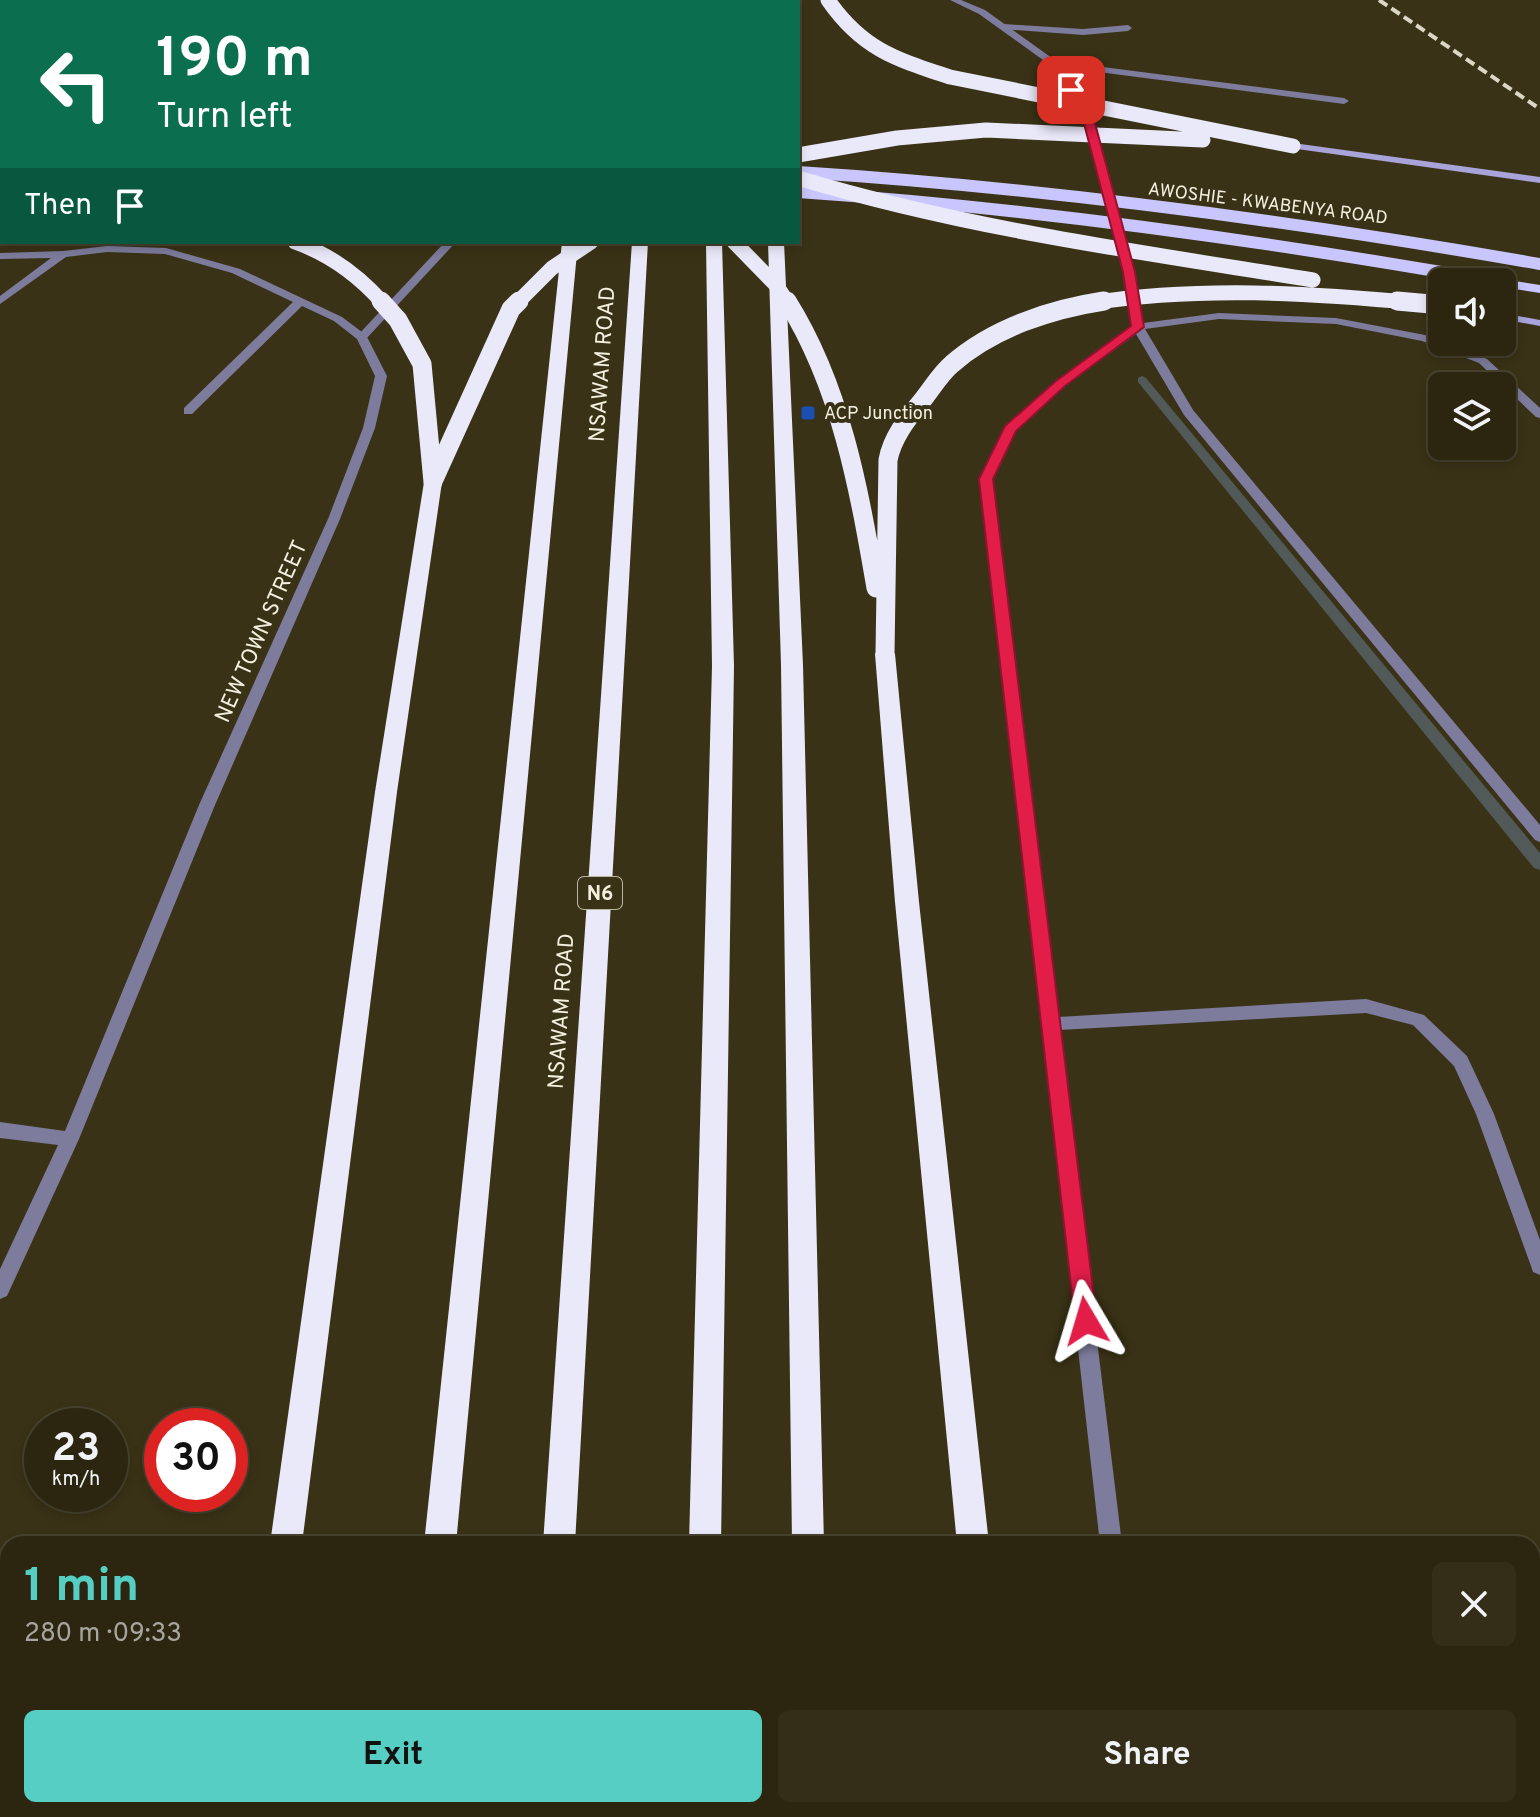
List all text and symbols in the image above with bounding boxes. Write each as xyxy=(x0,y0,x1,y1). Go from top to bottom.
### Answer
text: 190 m xyxy=(156,26,313,96)
icon: left xyxy=(24,32,128,136)
pin xyxy=(1037,56,1105,124)
icon: arrive xyxy=(1049,68,1093,112)
text: Turn left xyxy=(156,95,293,141)
street label: AWOSHIE - KWABENYA ROAD xyxy=(1147,178,1389,231)
icon: arrive xyxy=(108,184,152,228)
text: Then xyxy=(24,188,92,225)
map controls xyxy=(1428,268,1516,460)
button: sound xyxy=(1428,268,1516,356)
street label: NSAWAM ROAD xyxy=(585,285,622,443)
button: layers xyxy=(1428,372,1516,460)
place label: ACP Junction xyxy=(824,403,933,426)
marker: ACP Junction xyxy=(799,404,817,422)
street label: NEW TOWN STREET xyxy=(210,537,315,727)
road number: N6 xyxy=(578,877,622,909)
street label: NSAWAM ROAD xyxy=(544,932,581,1090)
position arrow xyxy=(1044,1279,1128,1363)
speed limit sign: 30 xyxy=(144,1408,248,1512)
text: 23 xyxy=(52,1425,100,1475)
text: km/h xyxy=(52,1467,100,1493)
text: 1 min xyxy=(24,1558,139,1618)
button: close xyxy=(1432,1562,1516,1646)
text: 280 m · 09:33 xyxy=(24,1618,182,1651)
button: Exit xyxy=(24,1710,762,1802)
button: Share xyxy=(778,1710,1516,1802)

